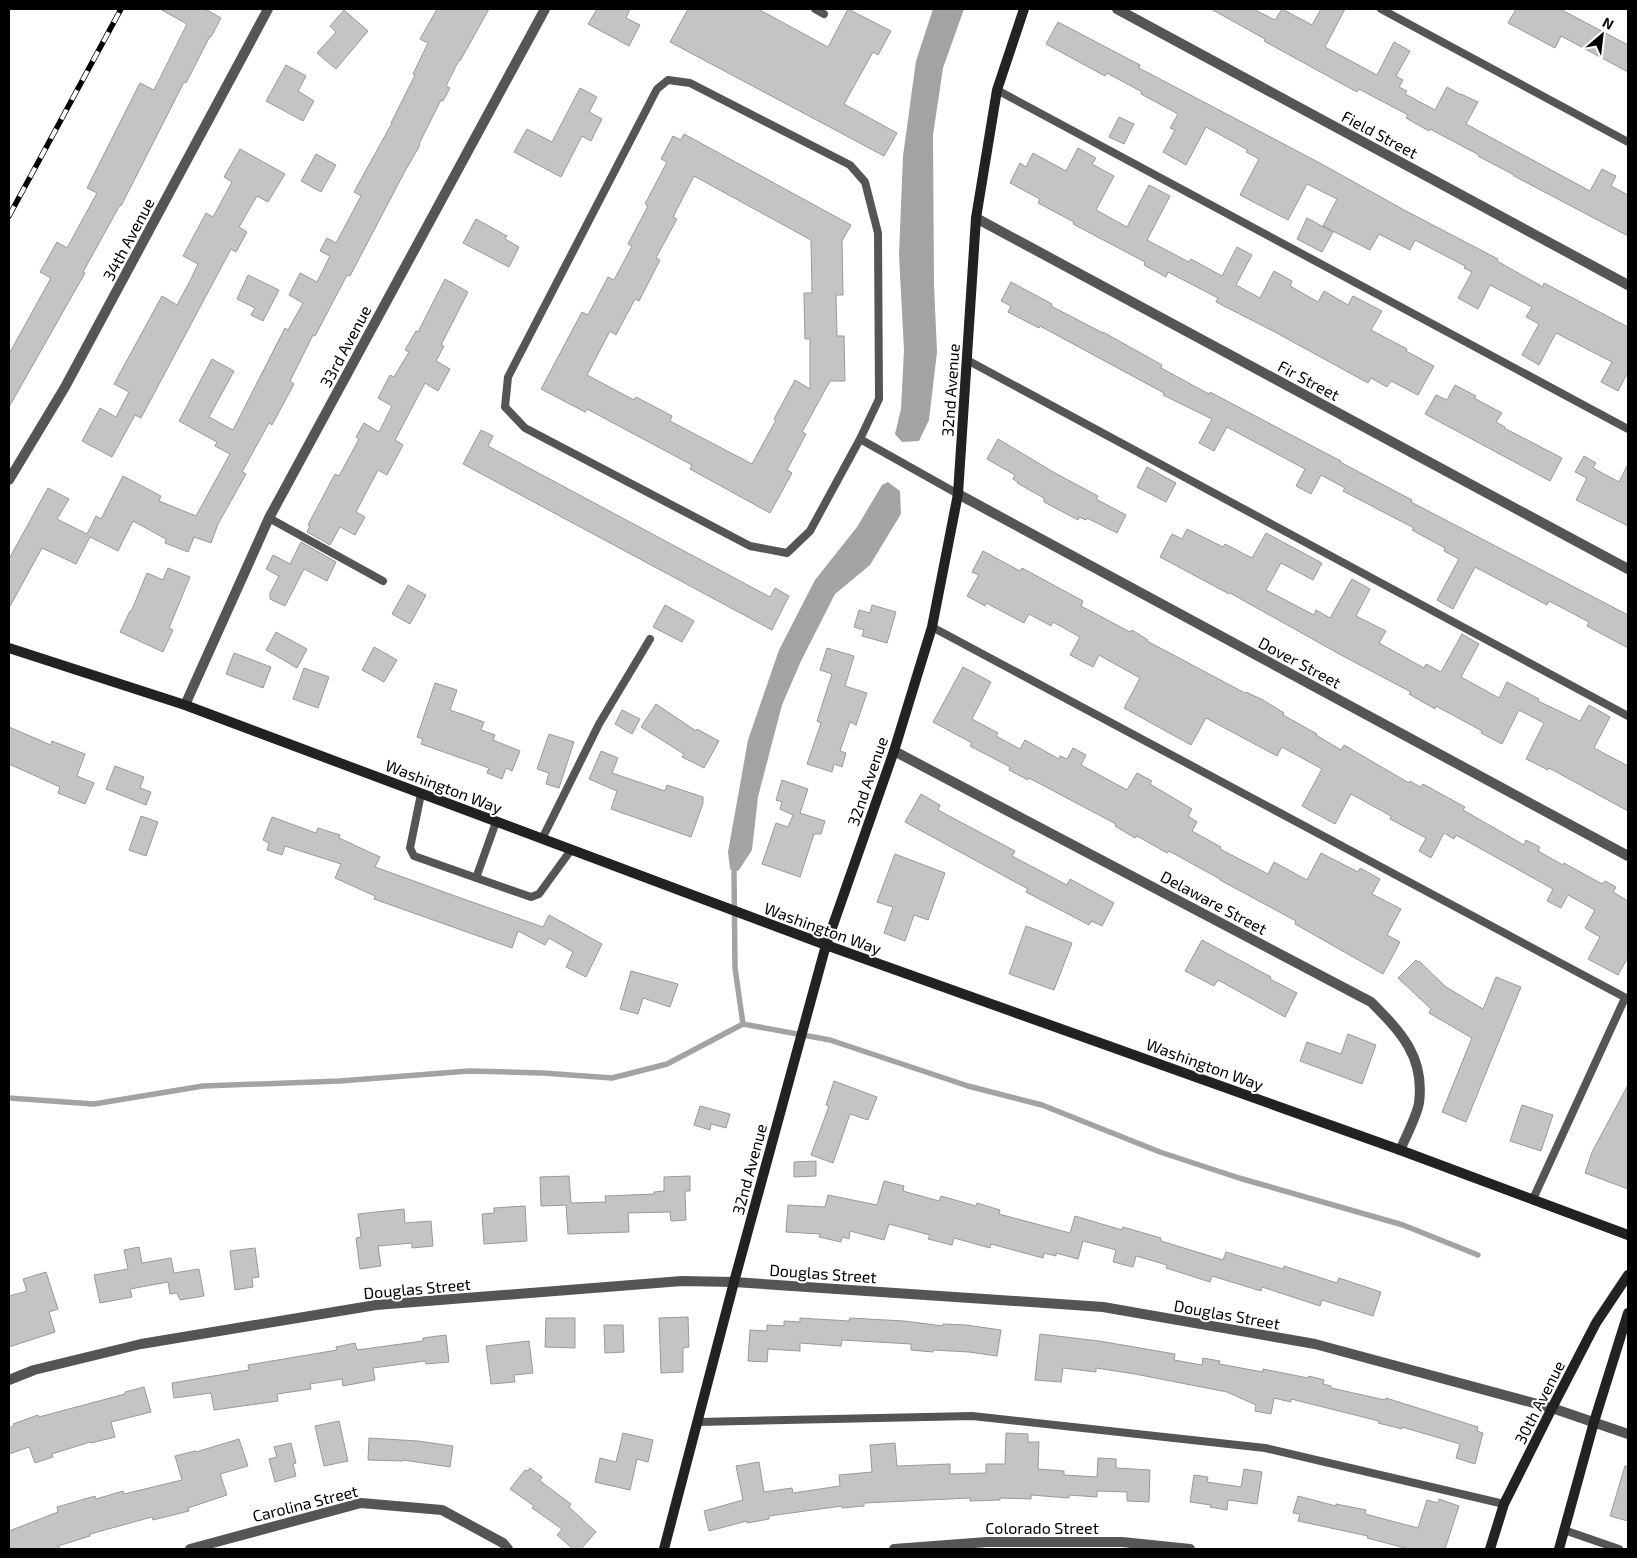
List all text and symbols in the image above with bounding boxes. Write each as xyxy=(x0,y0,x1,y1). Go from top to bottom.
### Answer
north arrow xyxy=(1577,10,1627,60)
text: N xyxy=(1600,13,1617,33)
street label: Field Street xyxy=(1339,106,1421,162)
street label: 34th Avenue xyxy=(98,194,158,284)
street label: 33rd Avenue xyxy=(315,302,375,390)
street label: 32nd Avenue xyxy=(937,343,963,437)
street label: Fir Street xyxy=(1275,356,1343,404)
street label: Dover Street xyxy=(1255,632,1345,692)
street label: 32nd Avenue xyxy=(843,734,891,828)
street label: Washington Way xyxy=(383,755,506,817)
street label: Delaware Street xyxy=(1158,866,1270,938)
street label: Washington Way xyxy=(762,898,885,958)
street label: Washington Way xyxy=(1144,1034,1267,1094)
street label: 32nd Avenue xyxy=(728,1122,770,1216)
street label: Douglas Street xyxy=(769,1260,877,1286)
street label: Douglas Street xyxy=(363,1274,471,1302)
street label: Douglas Street xyxy=(1172,1295,1282,1333)
street label: 30th Avenue xyxy=(1510,1357,1568,1447)
street label: Carolina Street xyxy=(250,1481,360,1525)
street label: Colorado Street xyxy=(985,1518,1099,1537)

